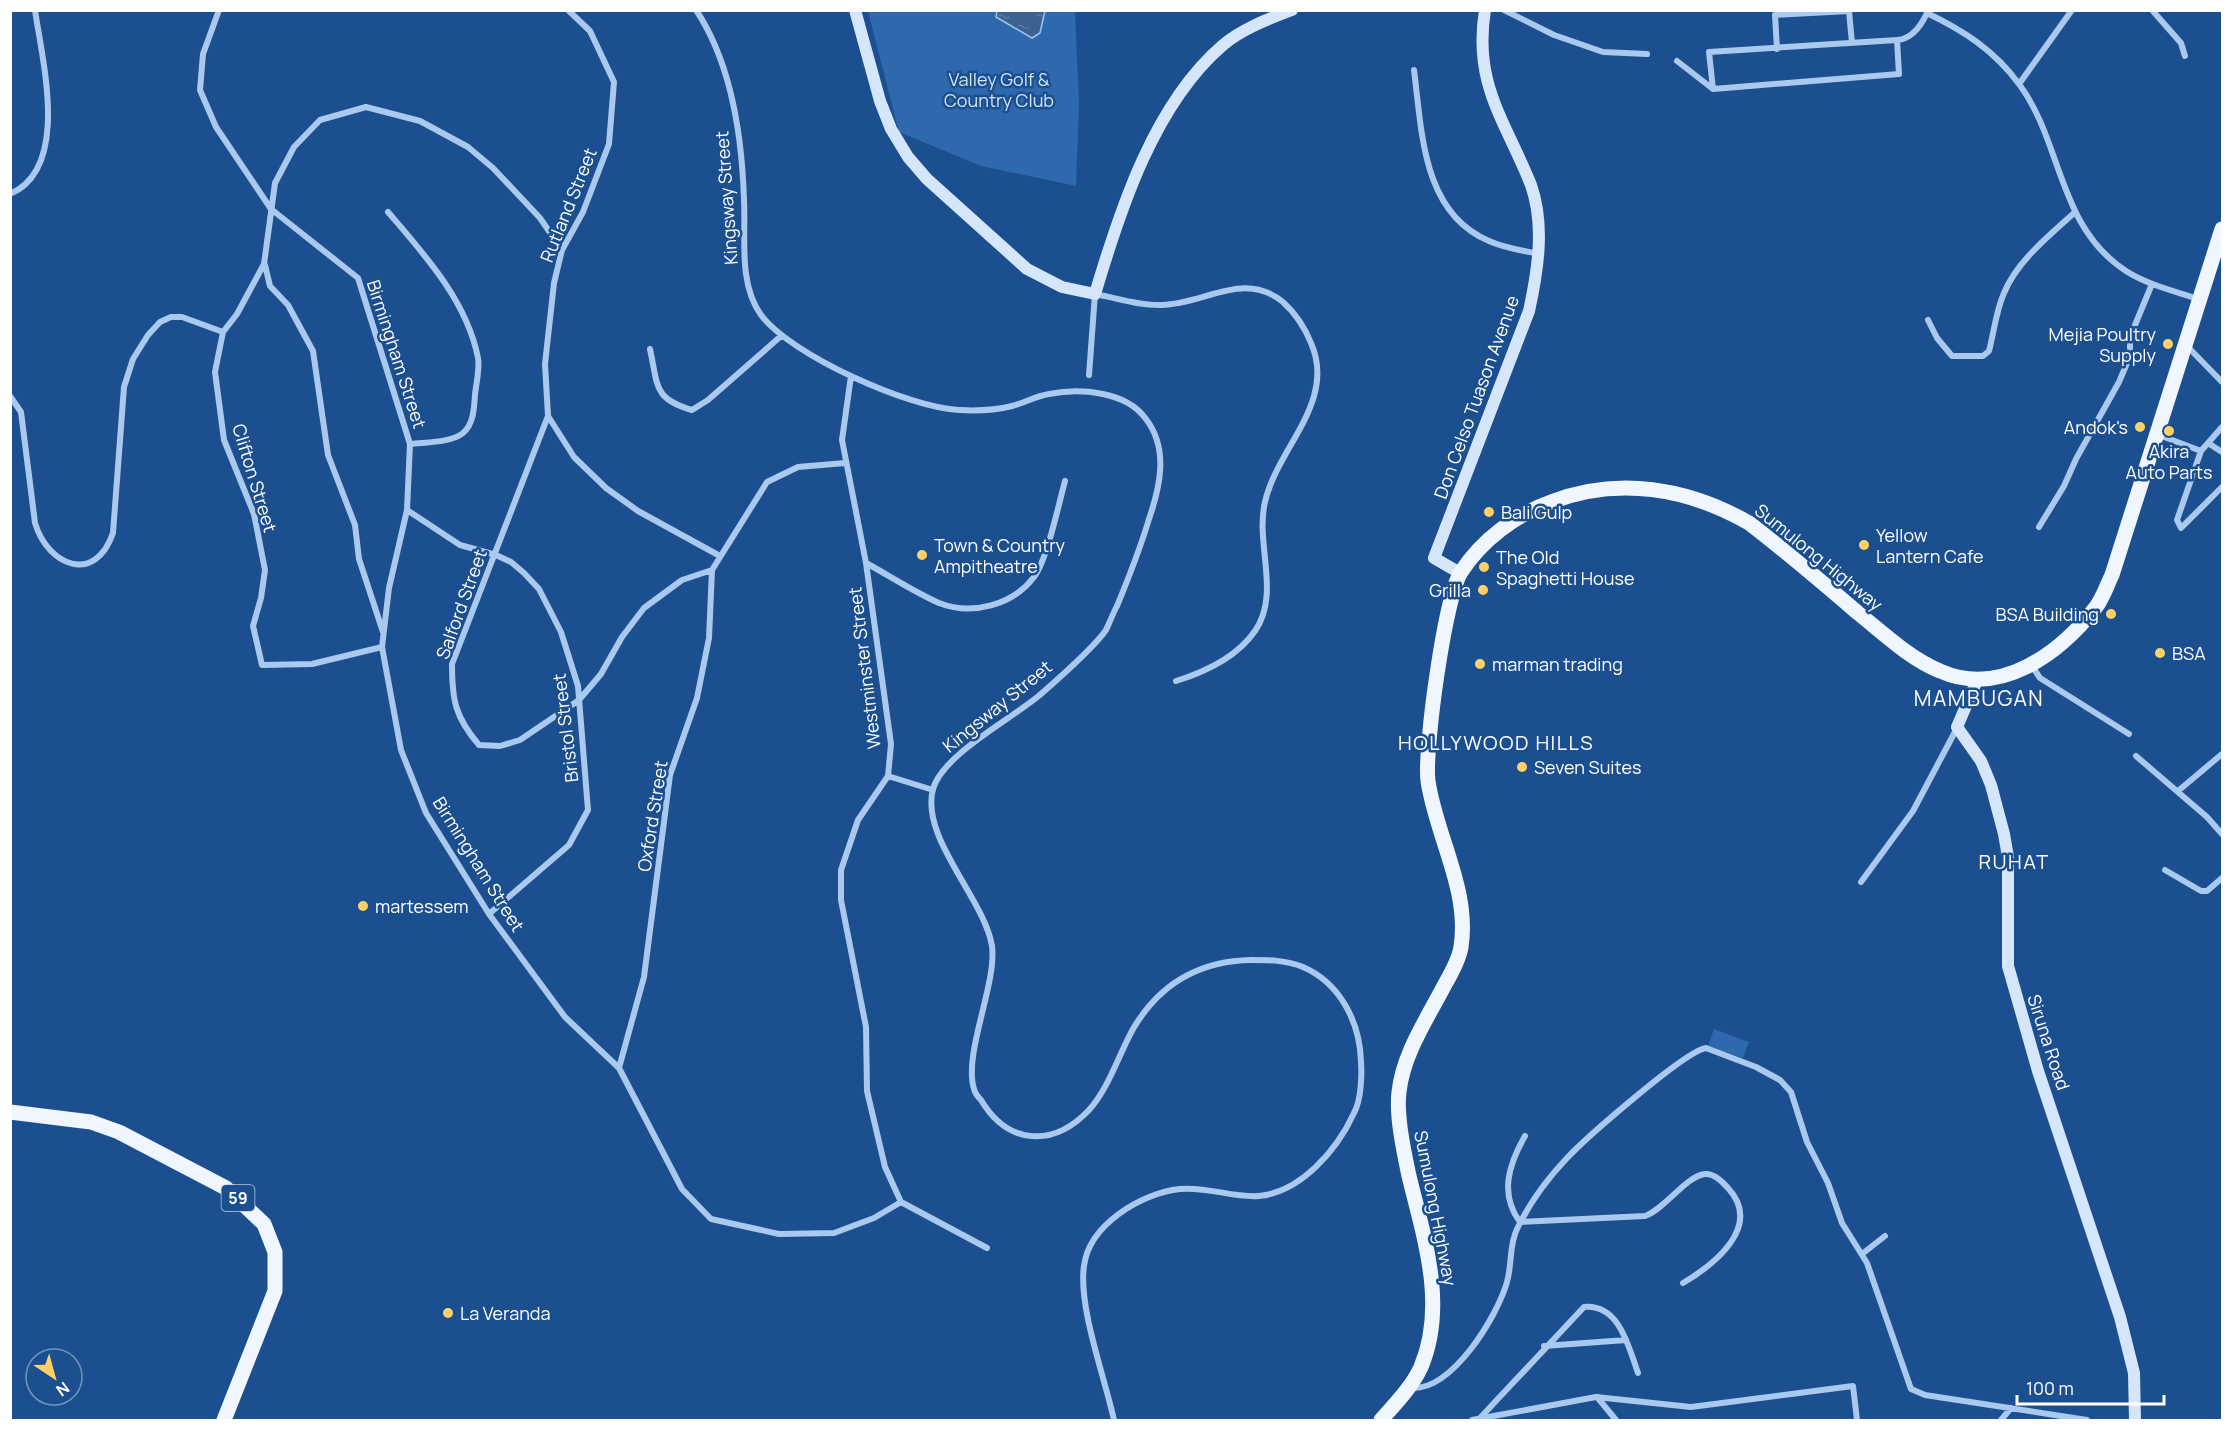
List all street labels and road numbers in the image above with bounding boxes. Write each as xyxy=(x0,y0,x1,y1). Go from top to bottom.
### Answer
street label: Kingsway Street xyxy=(709,130,743,266)
street label: Rutland Street xyxy=(534,144,602,266)
street label: Birmingham Street xyxy=(362,277,432,431)
street label: Don Celso Tuason Avenue xyxy=(1428,292,1524,502)
street label: Clifton Street xyxy=(227,421,283,535)
street label: Sumulong Highway xyxy=(1750,498,1888,616)
street label: Salford Street xyxy=(430,546,492,662)
street label: Westminster Street xyxy=(842,586,886,750)
street label: Kingsway Street xyxy=(937,654,1057,758)
street label: Bristol Street xyxy=(546,672,584,784)
street label: Oxford Street xyxy=(631,759,673,873)
street label: Birmingham Street xyxy=(428,792,530,936)
street label: Siruna Road xyxy=(2022,991,2076,1093)
street label: Sumulong Highway xyxy=(1409,1128,1463,1288)
road number: 59 xyxy=(222,1185,254,1211)

